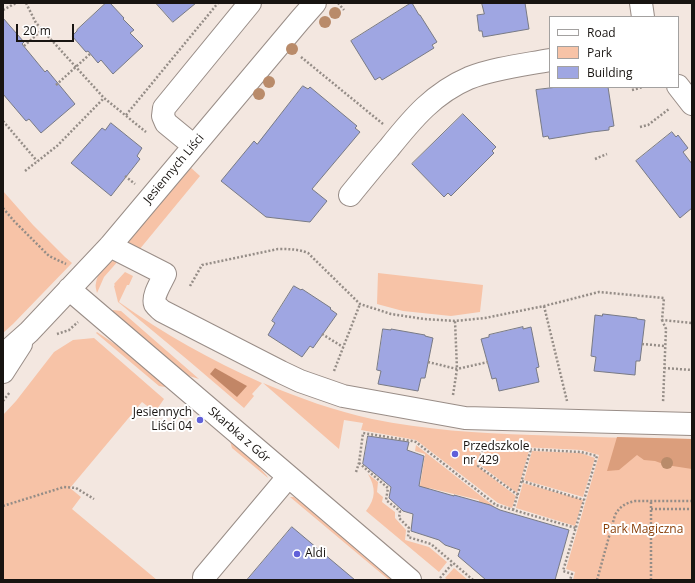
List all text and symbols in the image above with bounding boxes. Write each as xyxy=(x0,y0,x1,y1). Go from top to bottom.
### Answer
scale bar xyxy=(18,16,76,42)
legend xyxy=(549,16,679,88)
text: 20 m xyxy=(23,22,51,39)
text: Road xyxy=(587,24,616,41)
text: Park xyxy=(587,44,612,61)
text: Building xyxy=(587,64,632,81)
street label: Jesiennych Liści xyxy=(141,131,207,207)
street label: Skarbka z Gór xyxy=(205,404,273,466)
place label: Jesiennych Liści 04 xyxy=(133,406,192,434)
marker: Jesiennych Liści 04 xyxy=(195,415,205,425)
place label: Przedszkole nr 429 xyxy=(463,440,529,468)
marker: Przedszkole nr 429 xyxy=(450,449,460,459)
park label: Park Magiczna xyxy=(603,523,683,537)
place label: Aldi xyxy=(305,547,326,561)
marker: Aldi xyxy=(292,549,302,559)

